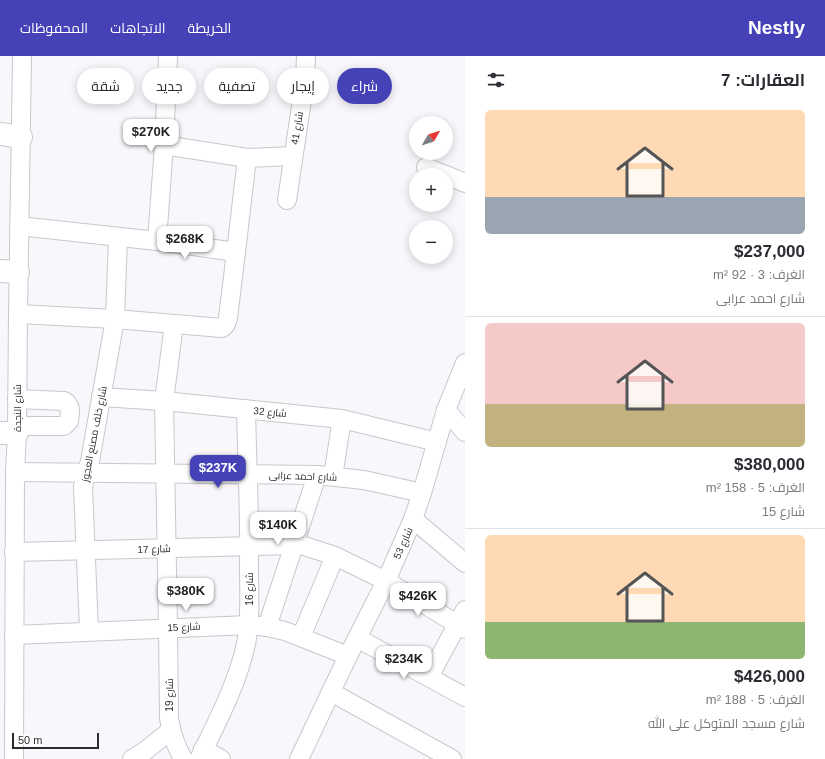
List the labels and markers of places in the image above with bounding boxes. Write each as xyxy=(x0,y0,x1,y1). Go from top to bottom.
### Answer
pin: $270K xyxy=(123,119,179,153)
pin: $268K xyxy=(157,226,213,260)
pin: $237K xyxy=(190,455,246,489)
pin: $140K xyxy=(250,512,306,546)
pin: $380K xyxy=(158,578,214,612)
pin: $426K xyxy=(390,583,446,617)
pin: $234K xyxy=(376,646,432,680)

